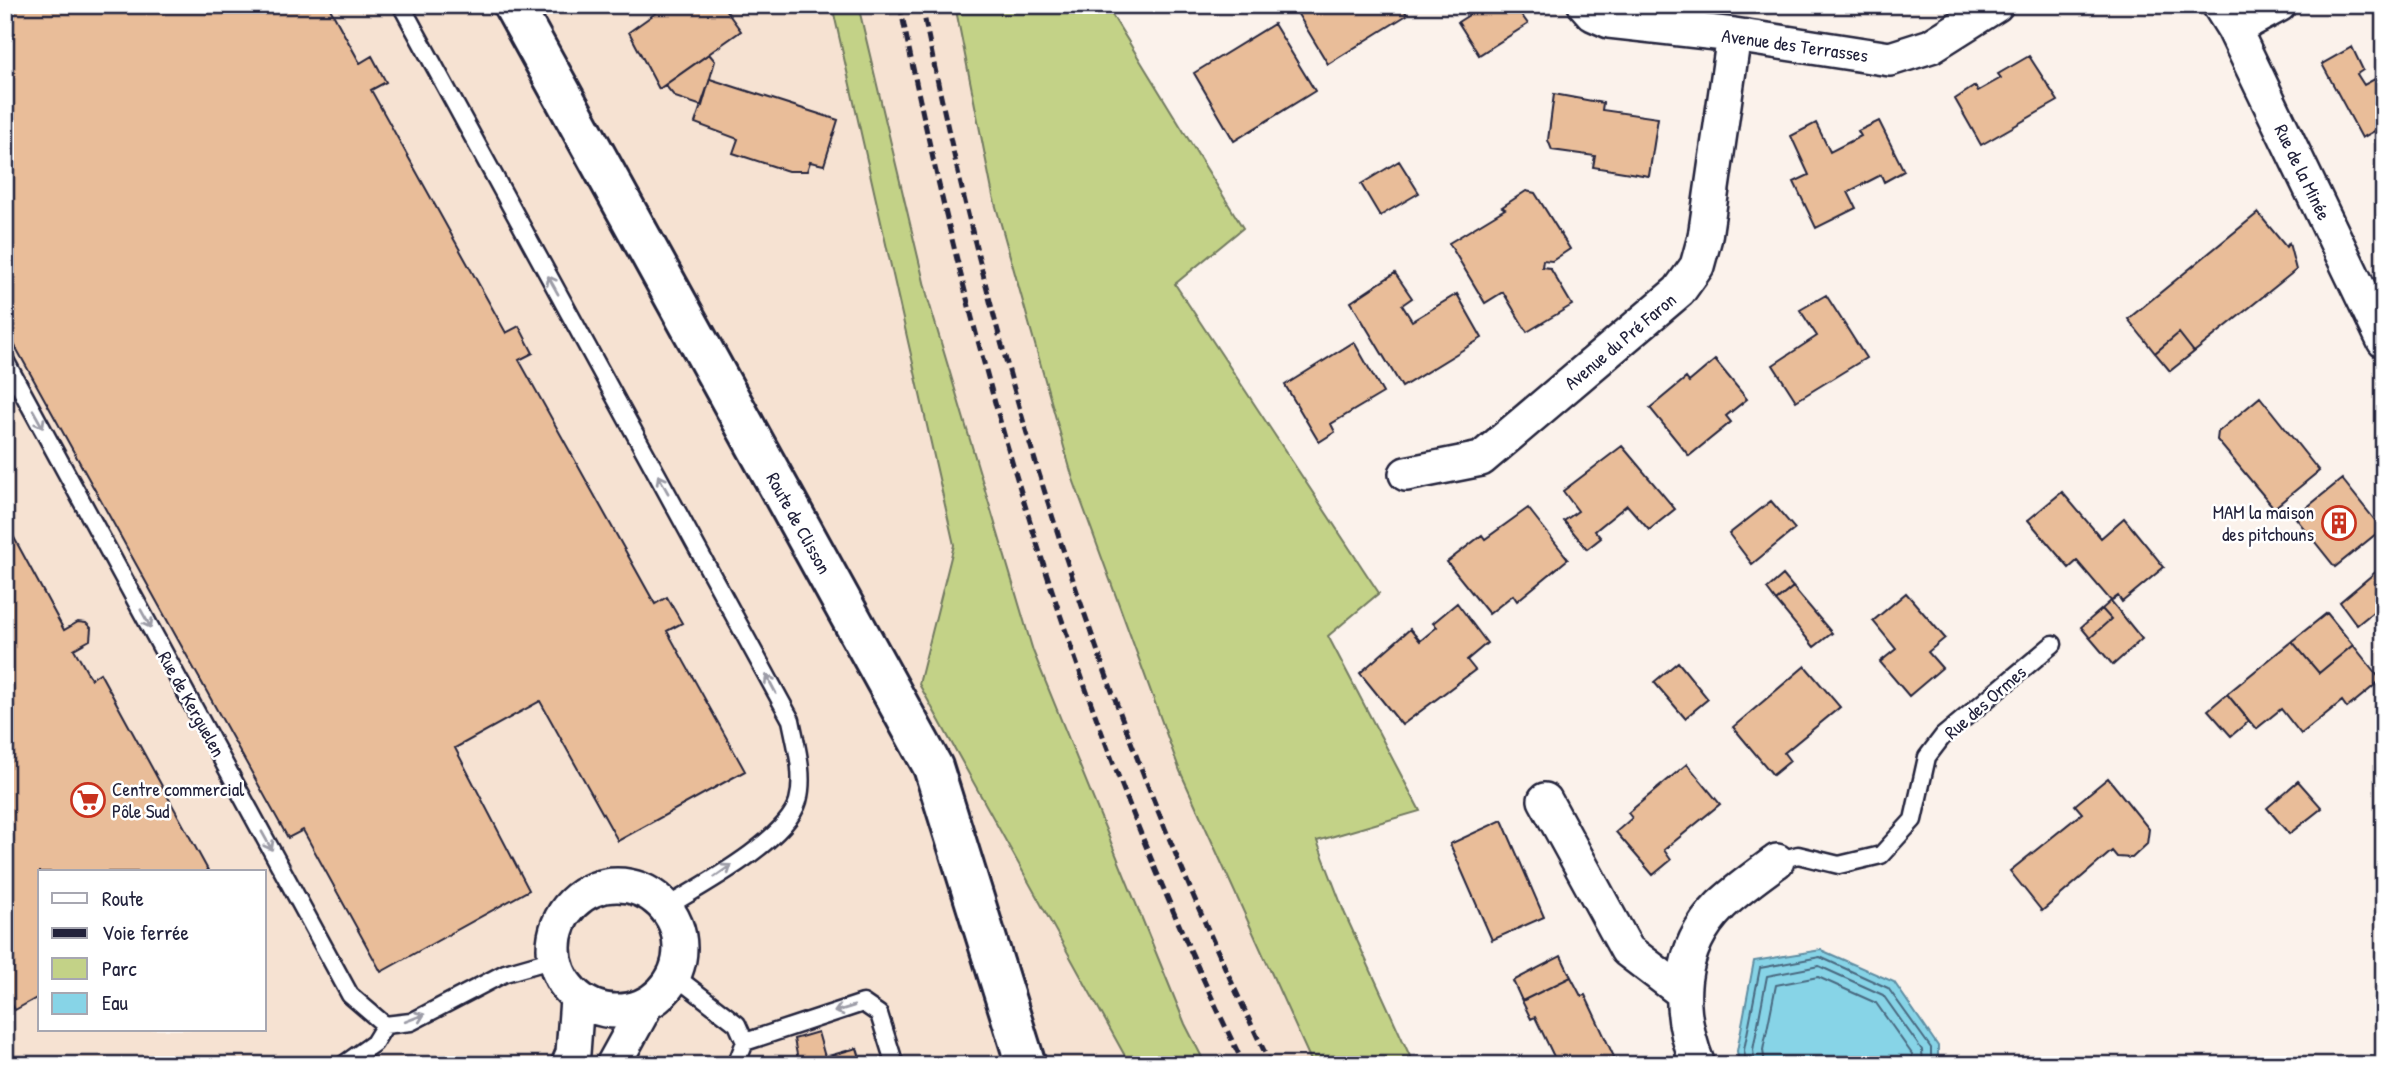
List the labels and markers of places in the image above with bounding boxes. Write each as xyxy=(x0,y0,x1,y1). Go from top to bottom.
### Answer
place label: MAM la maison des pitchouns xyxy=(2213,499,2314,547)
building icon: MAM la maison des pitchouns xyxy=(2320,504,2358,542)
place label: Centre commercial Pôle Sud xyxy=(112,776,245,824)
supermarket icon: Centre commercial Pôle Sud xyxy=(69,781,107,819)

